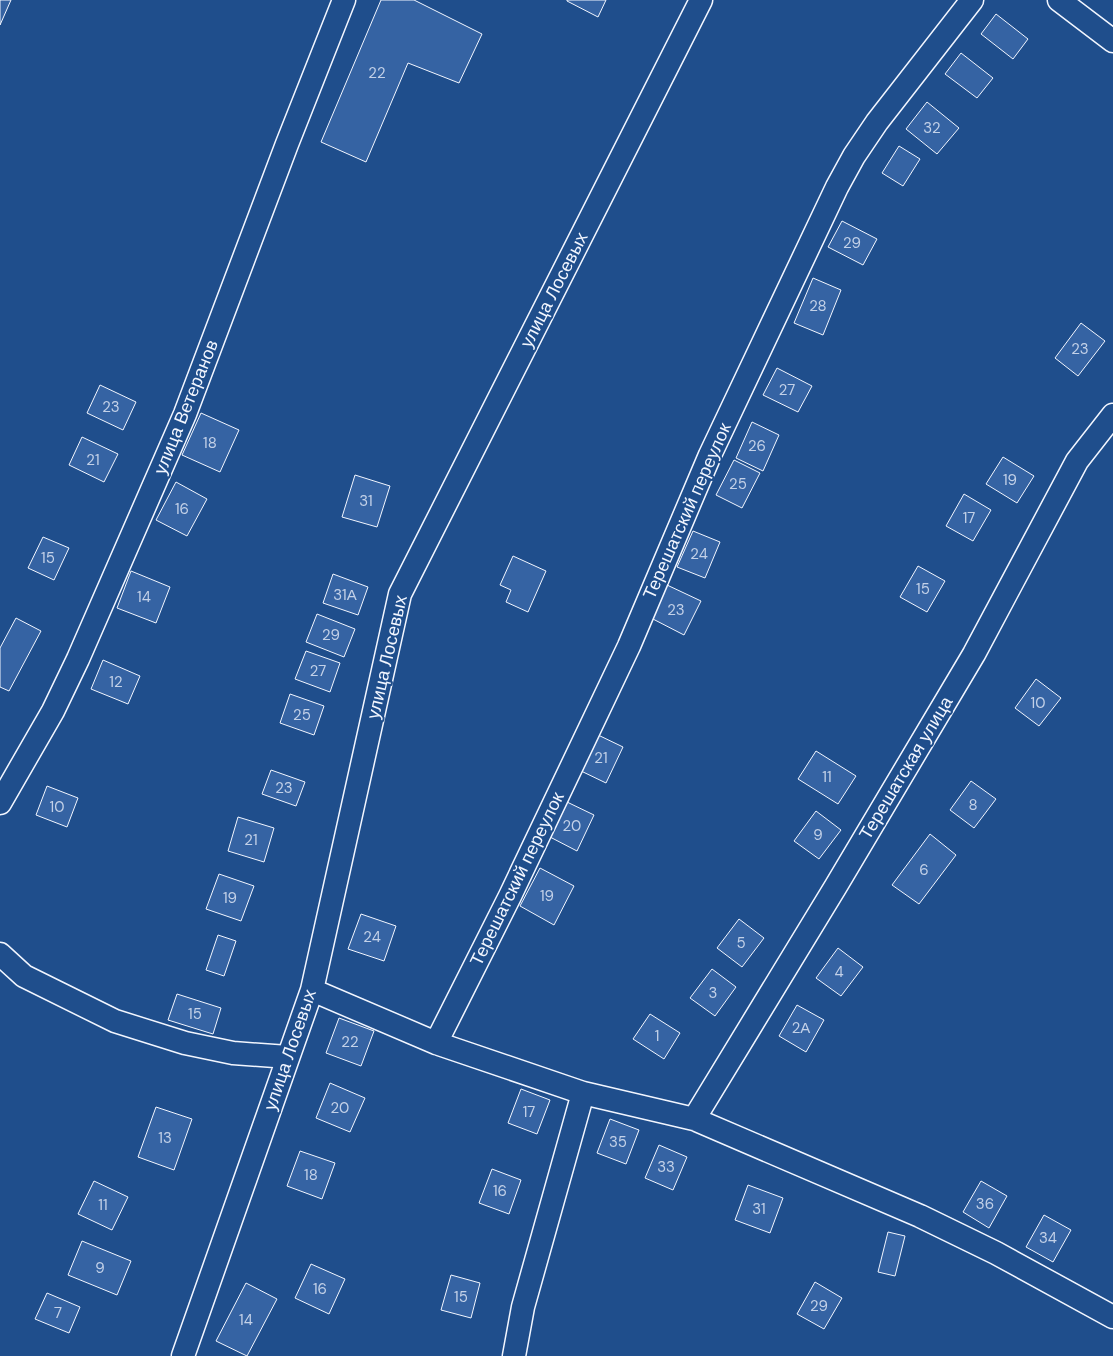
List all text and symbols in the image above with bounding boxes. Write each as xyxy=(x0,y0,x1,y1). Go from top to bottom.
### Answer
house number: 22 xyxy=(368,63,386,83)
house number: 32 xyxy=(923,118,941,138)
street label: улица Лосевых xyxy=(515,228,593,352)
house number: 29 xyxy=(843,233,861,253)
house number: 28 xyxy=(809,296,827,316)
street label: улица Ветеранов xyxy=(148,336,224,478)
house number: 23 xyxy=(1071,339,1089,359)
house number: 27 xyxy=(779,380,795,400)
house number: 23 xyxy=(102,397,120,417)
street label: Терешатский переулок xyxy=(637,419,737,603)
house number: 18 xyxy=(203,433,217,453)
house number: 26 xyxy=(748,436,766,456)
house number: 21 xyxy=(86,450,100,470)
house number: 19 xyxy=(1003,470,1017,490)
house number: 25 xyxy=(729,474,747,494)
house number: 31 xyxy=(359,491,373,511)
house number: 16 xyxy=(175,499,189,519)
house number: 17 xyxy=(963,508,975,528)
house number: 24 xyxy=(690,544,708,564)
house number: 15 xyxy=(41,548,55,568)
house number: 15 xyxy=(916,579,930,599)
house number: 31А xyxy=(333,585,357,605)
house number: 14 xyxy=(137,587,151,607)
street label: улица Лосевых xyxy=(361,593,413,721)
house number: 23 xyxy=(667,600,685,620)
house number: 29 xyxy=(322,625,340,645)
house number: 27 xyxy=(310,661,326,681)
house number: 12 xyxy=(109,672,123,692)
street label: Терешатская улица xyxy=(854,691,959,844)
house number: 10 xyxy=(1031,693,1045,713)
house number: 25 xyxy=(293,705,311,725)
house number: 21 xyxy=(594,748,608,768)
house number: 11 xyxy=(822,767,832,787)
house number: 23 xyxy=(275,778,293,798)
street label: Терешатский переулок xyxy=(464,788,570,970)
house number: 8 xyxy=(968,795,978,815)
house number: 10 xyxy=(50,797,64,817)
house number: 20 xyxy=(563,816,581,836)
house number: 9 xyxy=(813,825,823,845)
house number: 21 xyxy=(244,830,258,850)
house number: 6 xyxy=(919,860,929,880)
house number: 19 xyxy=(540,886,554,906)
house number: 19 xyxy=(223,888,237,908)
house number: 24 xyxy=(363,927,381,947)
house number: 5 xyxy=(736,933,746,953)
house number: 4 xyxy=(834,962,844,982)
house number: 3 xyxy=(709,983,717,1003)
street label: улица Лосевых xyxy=(258,986,322,1114)
house number: 15 xyxy=(188,1004,202,1024)
house number: 2А xyxy=(792,1018,810,1038)
house number: 1 xyxy=(655,1026,659,1046)
house number: 22 xyxy=(341,1032,359,1052)
house number: 20 xyxy=(331,1098,349,1118)
house number: 17 xyxy=(523,1102,535,1122)
house number: 13 xyxy=(158,1128,172,1148)
house number: 35 xyxy=(609,1132,627,1152)
house number: 33 xyxy=(657,1157,675,1177)
house number: 18 xyxy=(304,1165,318,1185)
house number: 16 xyxy=(493,1181,507,1201)
house number: 36 xyxy=(976,1194,994,1214)
house number: 11 xyxy=(98,1195,108,1215)
house number: 31 xyxy=(752,1199,766,1219)
house number: 34 xyxy=(1039,1228,1057,1248)
house number: 9 xyxy=(95,1258,105,1278)
house number: 16 xyxy=(313,1279,327,1299)
house number: 15 xyxy=(454,1287,468,1307)
house number: 29 xyxy=(810,1296,828,1316)
house number: 7 xyxy=(54,1303,62,1323)
house number: 14 xyxy=(239,1310,253,1330)

